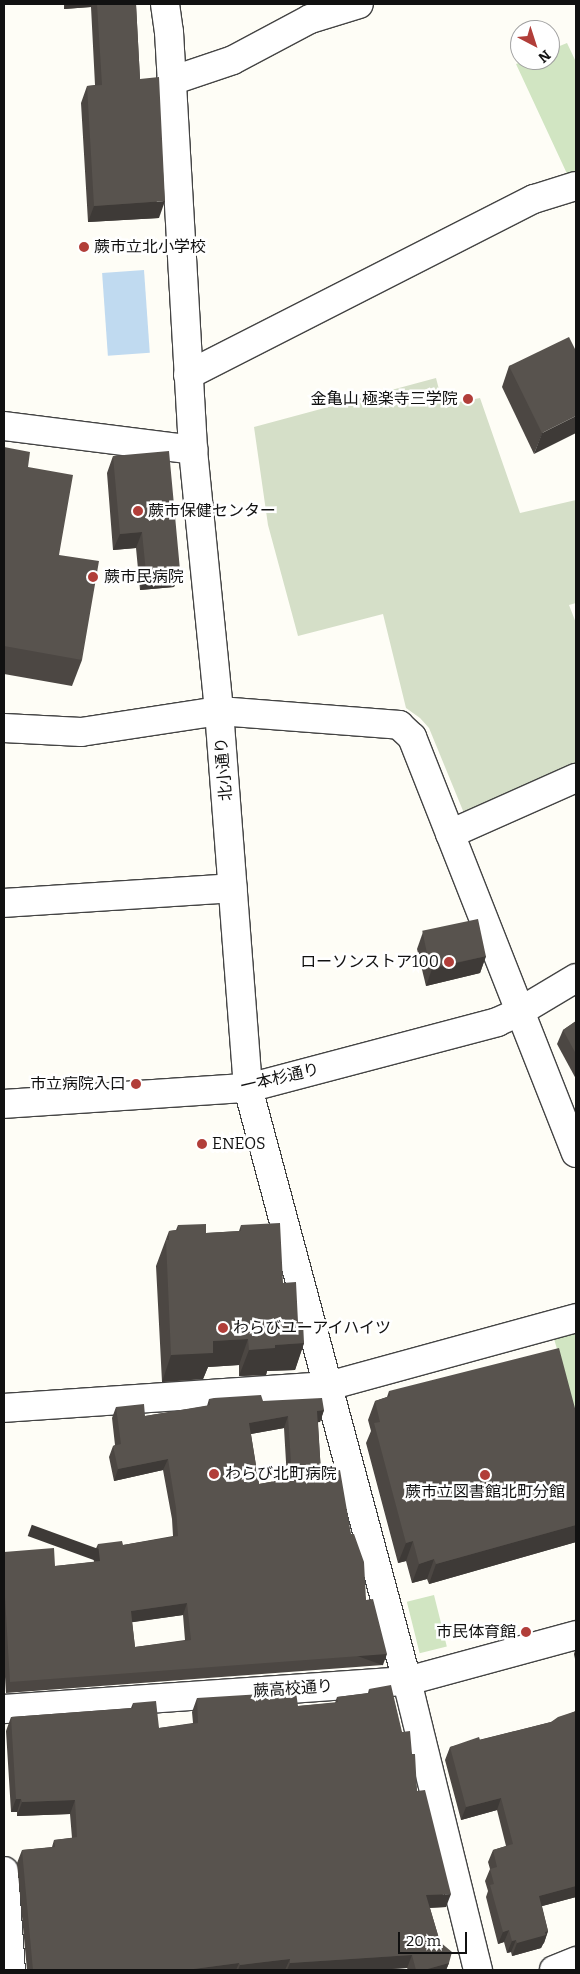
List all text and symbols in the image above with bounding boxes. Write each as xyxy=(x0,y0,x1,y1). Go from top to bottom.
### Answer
north arrow xyxy=(510,20,560,70)
text: N xyxy=(535,46,554,66)
place label: 蕨市立北小学校 xyxy=(94,237,206,257)
marker: 蕨市立北小学校 xyxy=(78,241,90,253)
place label: 金亀山 極楽寺三学院 xyxy=(311,389,458,409)
marker: 金亀山 極楽寺三学院 xyxy=(462,393,474,405)
place label: 蕨市保健センター xyxy=(148,501,276,521)
marker: 蕨市保健センター xyxy=(132,505,144,517)
place label: 蕨市民病院 xyxy=(104,567,184,587)
marker: 蕨市民病院 xyxy=(86,570,100,584)
street label: 北小通り xyxy=(212,736,236,802)
place label: ローソンストア100 xyxy=(300,952,439,972)
marker: ローソンストア100 xyxy=(443,956,455,968)
street label: 一本杉通り xyxy=(239,1060,321,1096)
place label: 市立病院入口 xyxy=(30,1074,126,1094)
marker: 市立病院入口 xyxy=(130,1078,142,1090)
place label: ENEOS xyxy=(212,1134,266,1154)
marker: ENEOS xyxy=(196,1138,208,1150)
place label: わらびユーアイハイツ xyxy=(233,1318,393,1338)
marker: わらびユーアイハイツ xyxy=(217,1322,229,1334)
place label: わらび北町病院 xyxy=(225,1464,337,1484)
marker: わらび北町病院 xyxy=(207,1467,221,1481)
marker: 蕨市立図書館北町分館 xyxy=(479,1469,491,1481)
place label: 蕨市立図書館北町分館 xyxy=(405,1482,565,1502)
place label: 市民体育館 xyxy=(436,1622,516,1642)
marker: 市民体育館 xyxy=(520,1626,532,1638)
street label: 蕨高校通り xyxy=(252,1677,334,1701)
scale bar xyxy=(400,1922,469,1954)
text: 20 m xyxy=(406,1932,441,1950)

